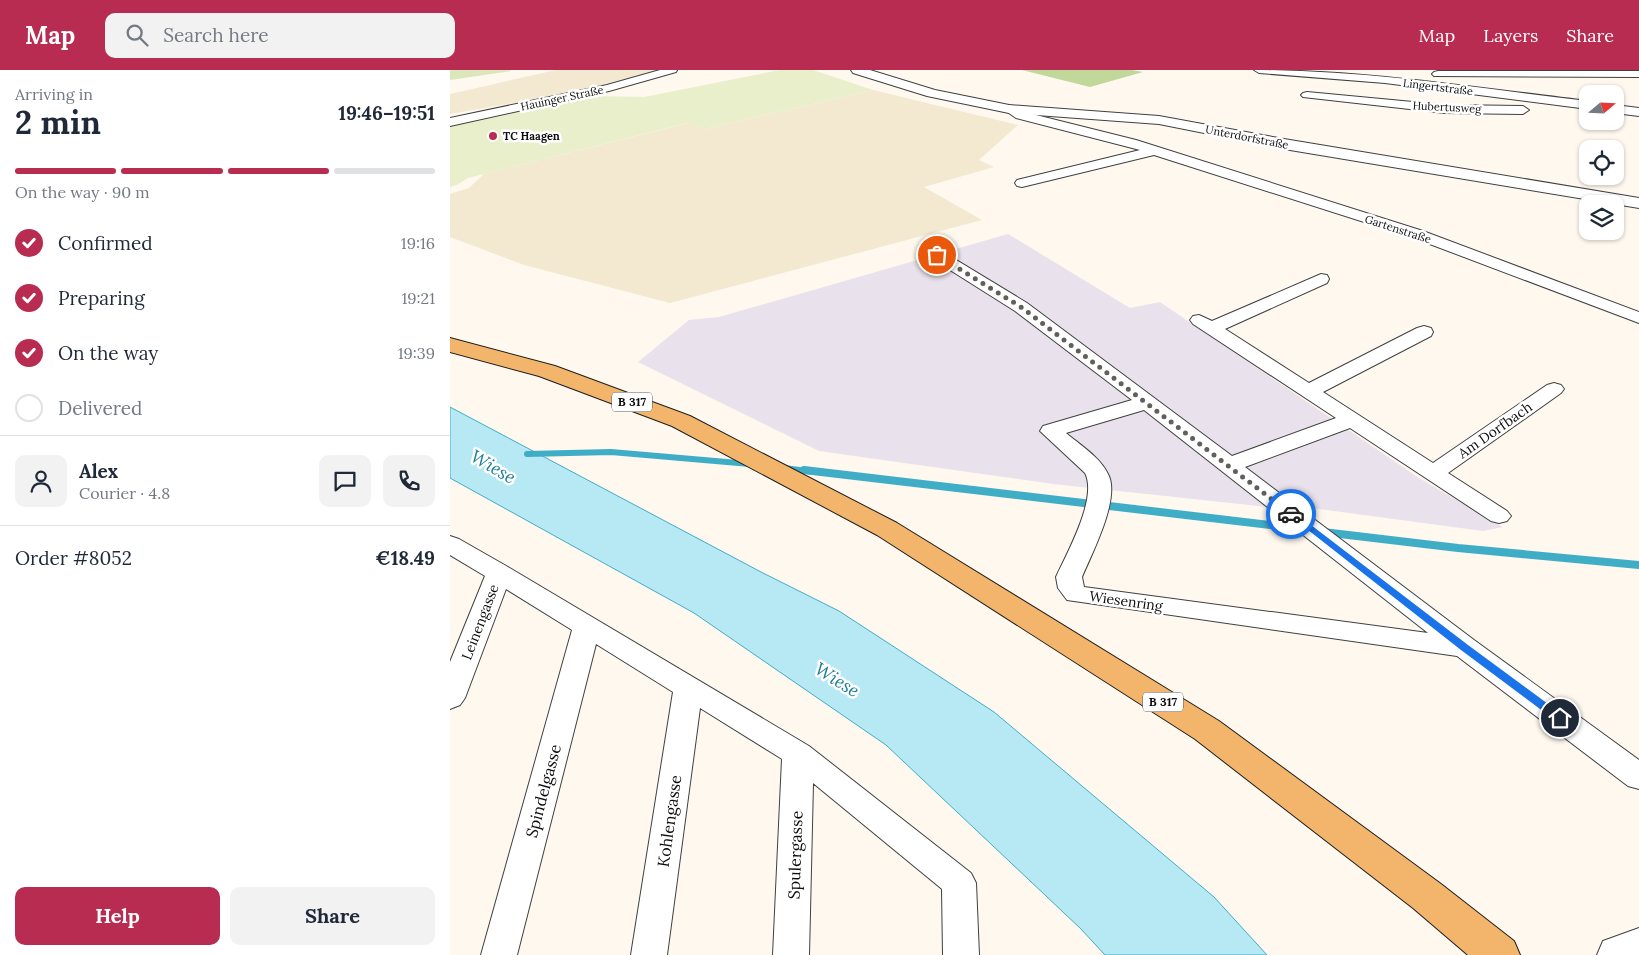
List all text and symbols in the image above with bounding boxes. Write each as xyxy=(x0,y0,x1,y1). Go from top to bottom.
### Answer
search box xyxy=(105,13,455,58)
text: Map xyxy=(25,20,75,51)
icon: search xyxy=(123,21,151,49)
text: Search here xyxy=(163,23,269,47)
text: Map xyxy=(1419,24,1455,47)
text: Layers xyxy=(1483,24,1538,47)
text: Share xyxy=(1566,24,1614,47)
street label: Lingertstraße xyxy=(1402,76,1474,98)
street label: Hauinger Straße xyxy=(519,82,605,114)
text: Arriving in xyxy=(15,84,93,104)
north arrow xyxy=(1579,85,1624,130)
map controls xyxy=(1579,85,1624,240)
street label: Hubertusweg xyxy=(1412,98,1483,116)
text: 19:46–19:51 xyxy=(338,101,435,125)
text: 2 min xyxy=(15,102,101,143)
street label: Unterdorfstraße xyxy=(1204,122,1290,152)
place label: TC Haagen xyxy=(503,129,560,143)
marker: TC Haagen xyxy=(487,130,499,142)
button: locate xyxy=(1579,140,1624,185)
text: On the way · 90 m xyxy=(15,182,150,202)
button: layers xyxy=(1579,195,1624,240)
street label: Gartenstraße xyxy=(1363,212,1433,246)
icon: check xyxy=(15,229,43,257)
text: Confirmed xyxy=(58,231,153,255)
text: 19:16 xyxy=(401,233,435,253)
pin xyxy=(916,234,958,276)
icon: bag xyxy=(923,241,951,269)
icon: check xyxy=(15,284,43,312)
text: Preparing xyxy=(58,286,145,310)
text: 19:21 xyxy=(402,288,435,308)
icon: check xyxy=(15,339,43,367)
text: On the way xyxy=(58,341,158,365)
text: 19:39 xyxy=(398,343,435,363)
road number: B 317 xyxy=(612,392,652,412)
text: Delivered xyxy=(58,396,142,420)
street label: Am Dorfbach xyxy=(1454,398,1536,463)
water label: Wiese xyxy=(467,444,520,489)
button: person xyxy=(15,455,67,507)
button: chat xyxy=(319,455,371,507)
button: phone xyxy=(383,455,435,507)
text: Alex xyxy=(79,459,118,483)
text: Courier · 4.8 xyxy=(79,483,170,503)
courier xyxy=(1266,489,1316,539)
icon: car xyxy=(1277,500,1305,528)
text: Order #8052 xyxy=(15,546,132,570)
text: €18.49 xyxy=(375,546,435,570)
street label: Leinengasse xyxy=(457,581,503,662)
street label: Wiesenring xyxy=(1088,587,1164,615)
water label: Wiese xyxy=(811,657,864,702)
road number: B 317 xyxy=(1143,692,1183,712)
pin xyxy=(1539,697,1581,739)
icon: home xyxy=(1546,704,1574,732)
street label: Spindelgasse xyxy=(521,742,565,840)
street label: Kohlengasse xyxy=(653,773,685,868)
street label: Spulergasse xyxy=(783,810,807,900)
button: Help xyxy=(15,887,220,945)
button: Share xyxy=(230,887,435,945)

